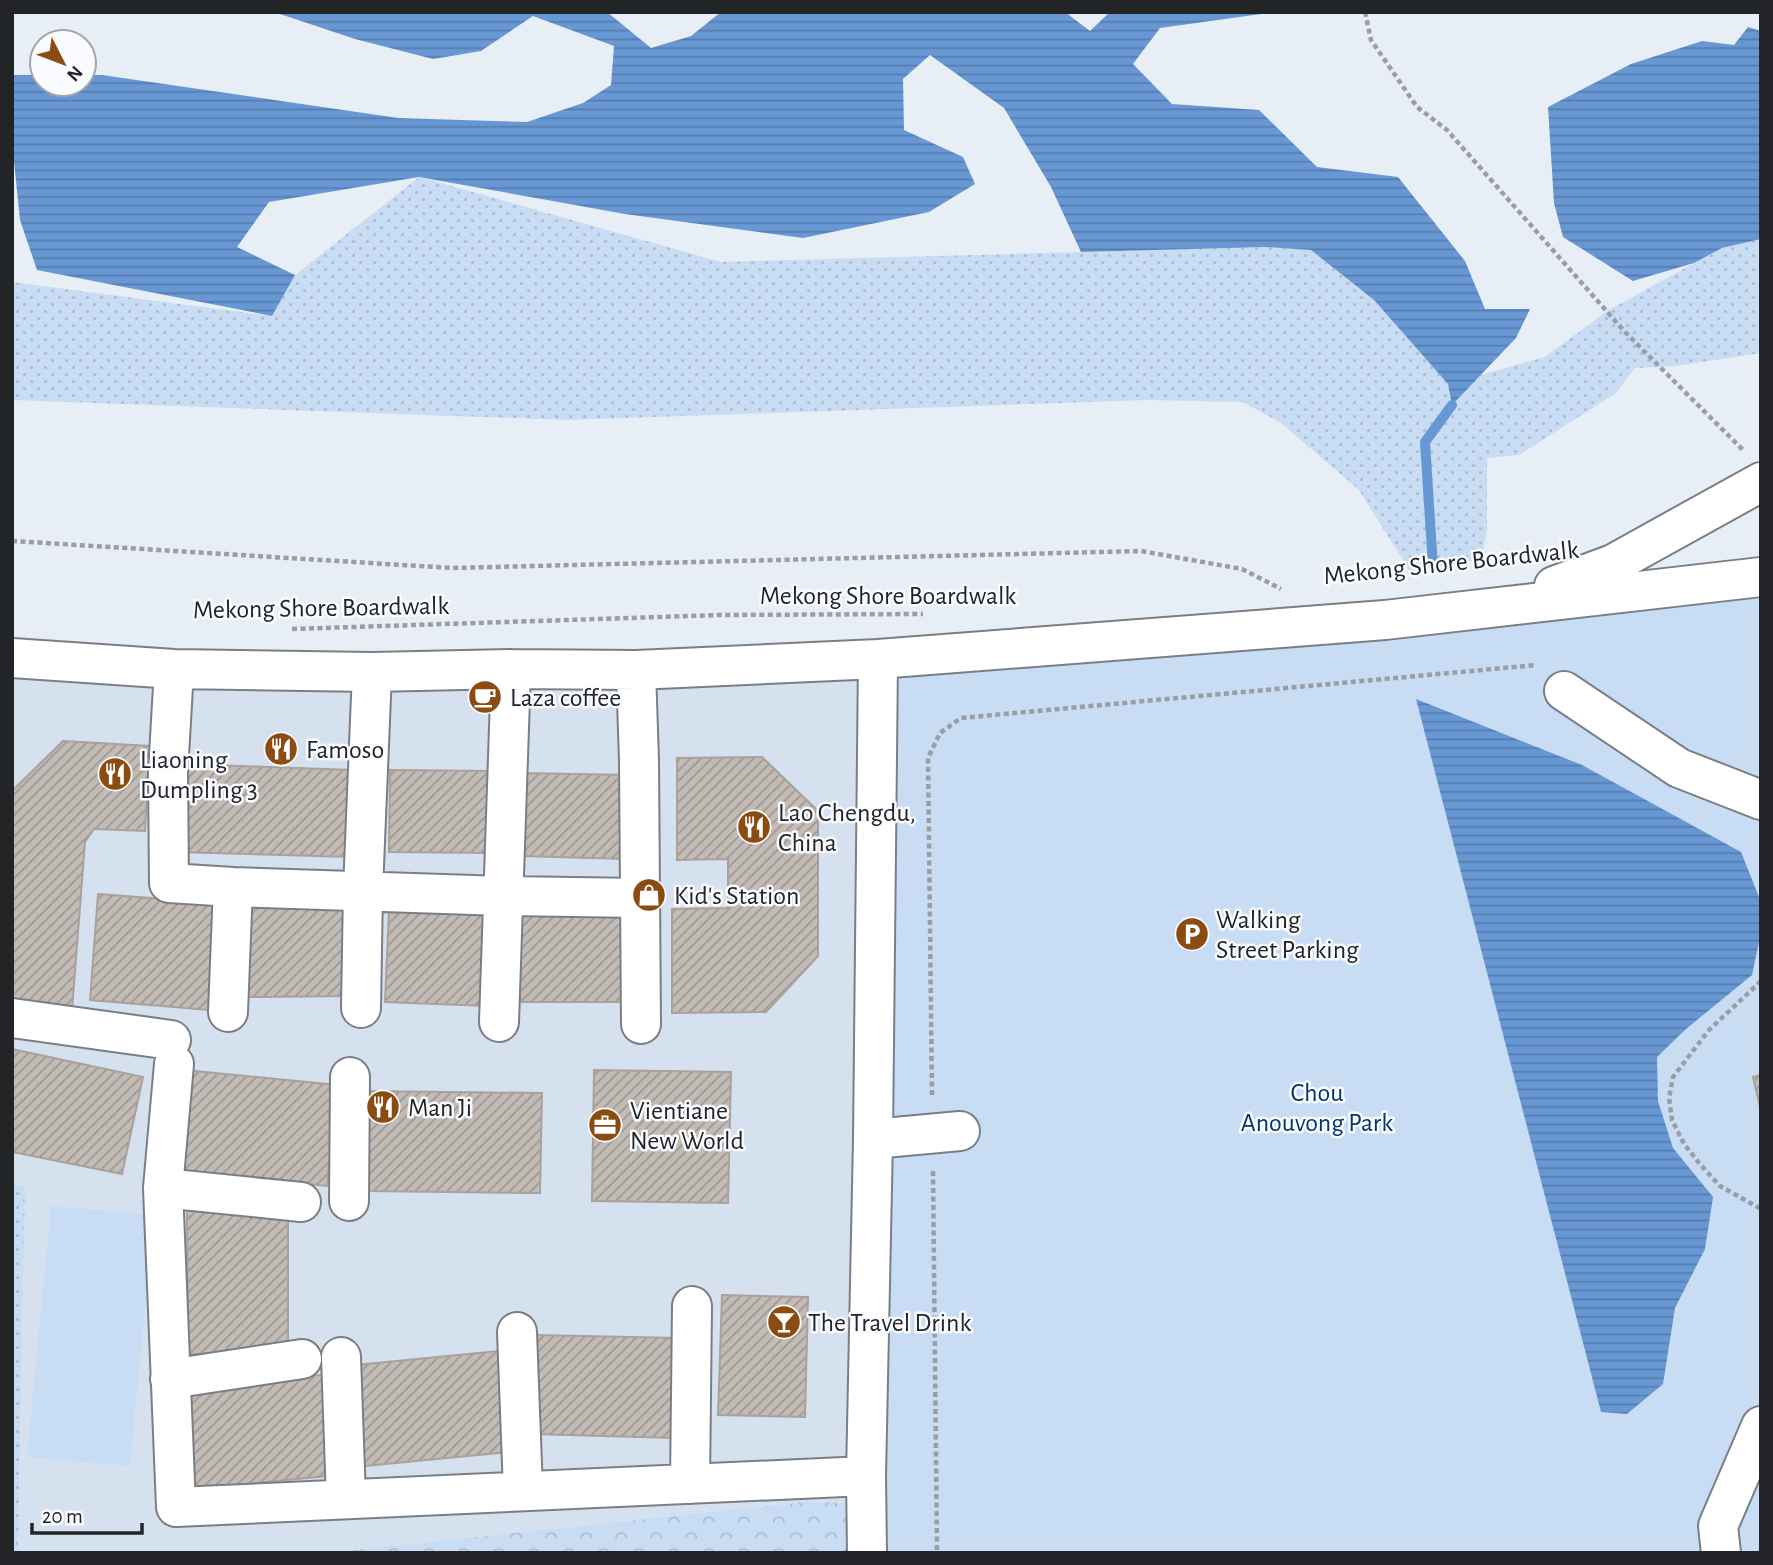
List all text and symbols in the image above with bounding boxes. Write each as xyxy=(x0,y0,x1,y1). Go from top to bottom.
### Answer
north arrow xyxy=(28,28,98,98)
text: N xyxy=(63,62,86,85)
street label: Mekong Shore Boardwalk xyxy=(1322,537,1580,589)
street label: Mekong Shore Boardwalk xyxy=(760,583,1016,609)
street label: Mekong Shore Boardwalk xyxy=(193,593,450,623)
cafe icon: Laza coffee xyxy=(466,678,504,716)
place label: Laza coffee xyxy=(510,685,621,711)
restaurant icon: Famoso xyxy=(262,730,300,768)
place label: Famoso xyxy=(306,737,384,763)
place label: Liaoning Dumpling 3 xyxy=(140,747,258,803)
restaurant icon: Liaoning Dumpling 3 xyxy=(96,755,134,793)
place label: Lao Chengdu, China xyxy=(778,800,916,856)
restaurant icon: Lao Chengdu, China xyxy=(735,808,773,846)
shop icon: Kid's Station xyxy=(630,876,668,914)
place label: Kid's Station xyxy=(674,883,799,909)
place label: Walking Street Parking xyxy=(1216,907,1359,963)
parking icon: Walking Street Parking xyxy=(1173,915,1211,953)
park label: Chou Anouvong Park xyxy=(1241,1080,1393,1136)
restaurant icon: Man Ji xyxy=(364,1088,402,1126)
place label: Man Ji xyxy=(408,1095,472,1121)
place label: Vientiane New World xyxy=(630,1098,744,1154)
office icon: Vientiane New World xyxy=(586,1106,624,1144)
bar icon: The Travel Drink xyxy=(765,1303,803,1341)
place label: The Travel Drink xyxy=(808,1310,971,1336)
scale bar xyxy=(32,1492,142,1536)
text: 20 m xyxy=(42,1506,83,1527)

